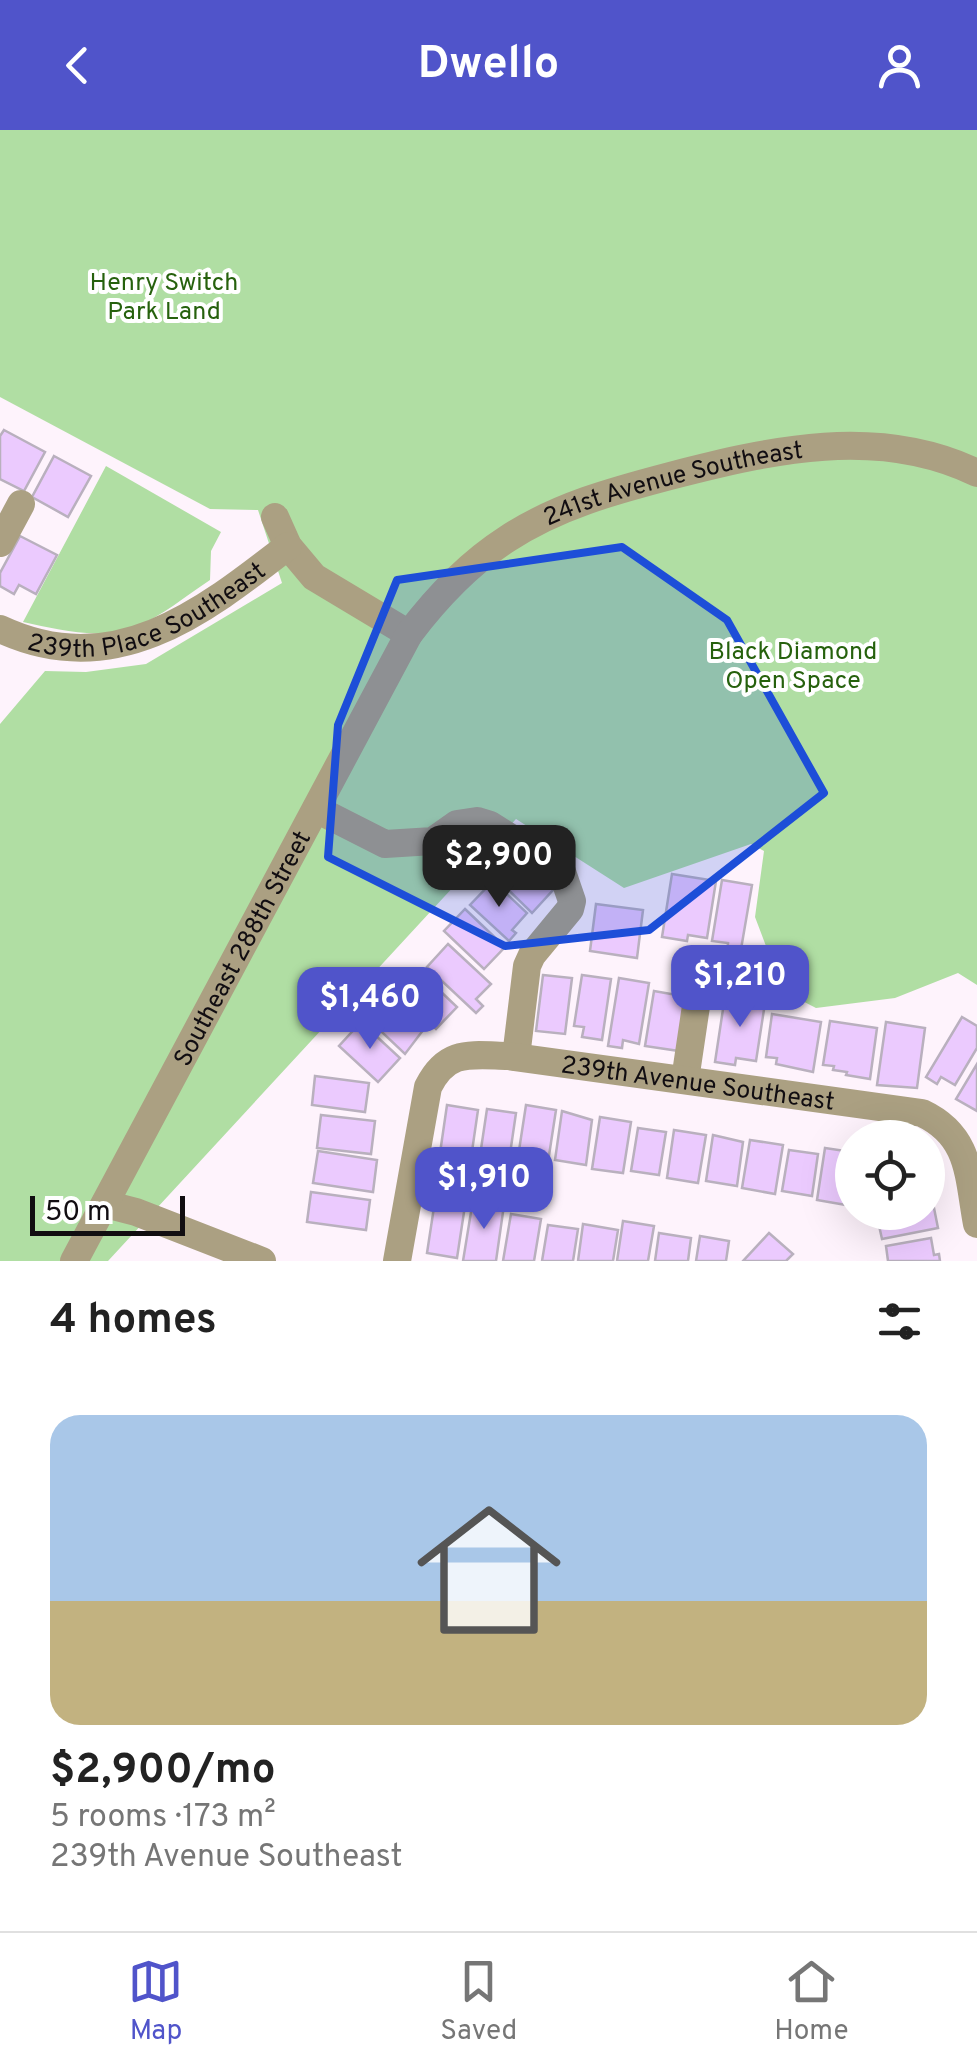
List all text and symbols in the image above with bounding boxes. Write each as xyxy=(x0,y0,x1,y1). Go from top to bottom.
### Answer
text: Dwello xyxy=(418,37,559,94)
icon: back xyxy=(50,38,105,93)
icon: person xyxy=(872,38,927,93)
park label: Henry Switch Park Land xyxy=(90,268,238,329)
street label: 241st Avenue Southeast xyxy=(539,436,805,535)
street label: 239th Place Southeast xyxy=(24,556,273,667)
park label: Black Diamond Open Space xyxy=(709,637,877,698)
pin: $2,900 xyxy=(418,825,580,910)
street label: Southeast 288th Street xyxy=(168,826,320,1073)
text: $2,900 xyxy=(445,837,553,877)
pin: $1,210 xyxy=(659,945,821,1030)
text: $1,210 xyxy=(693,957,787,997)
pin: $1,460 xyxy=(289,967,451,1052)
text: $1,460 xyxy=(319,979,421,1019)
street label: 239th Avenue Southeast xyxy=(559,1050,836,1120)
map controls xyxy=(835,1120,945,1230)
button: locate xyxy=(835,1120,945,1230)
pin: $1,910 xyxy=(403,1147,565,1232)
text: $1,910 xyxy=(437,1159,531,1199)
scale bar xyxy=(30,1191,185,1236)
text: 50 m xyxy=(45,1195,111,1231)
icon: filters xyxy=(872,1294,927,1349)
text: 4 homes xyxy=(50,1295,217,1348)
icon: home xyxy=(399,1480,579,1660)
text: $2,900/mo xyxy=(50,1745,276,1798)
text: 5 rooms · 173 m² xyxy=(50,1798,276,1838)
text: 239th Avenue Southeast xyxy=(50,1838,403,1878)
tab: Map xyxy=(128,1954,183,2050)
tab: Saved xyxy=(440,1954,517,2050)
tab: Home xyxy=(774,1954,849,2050)

